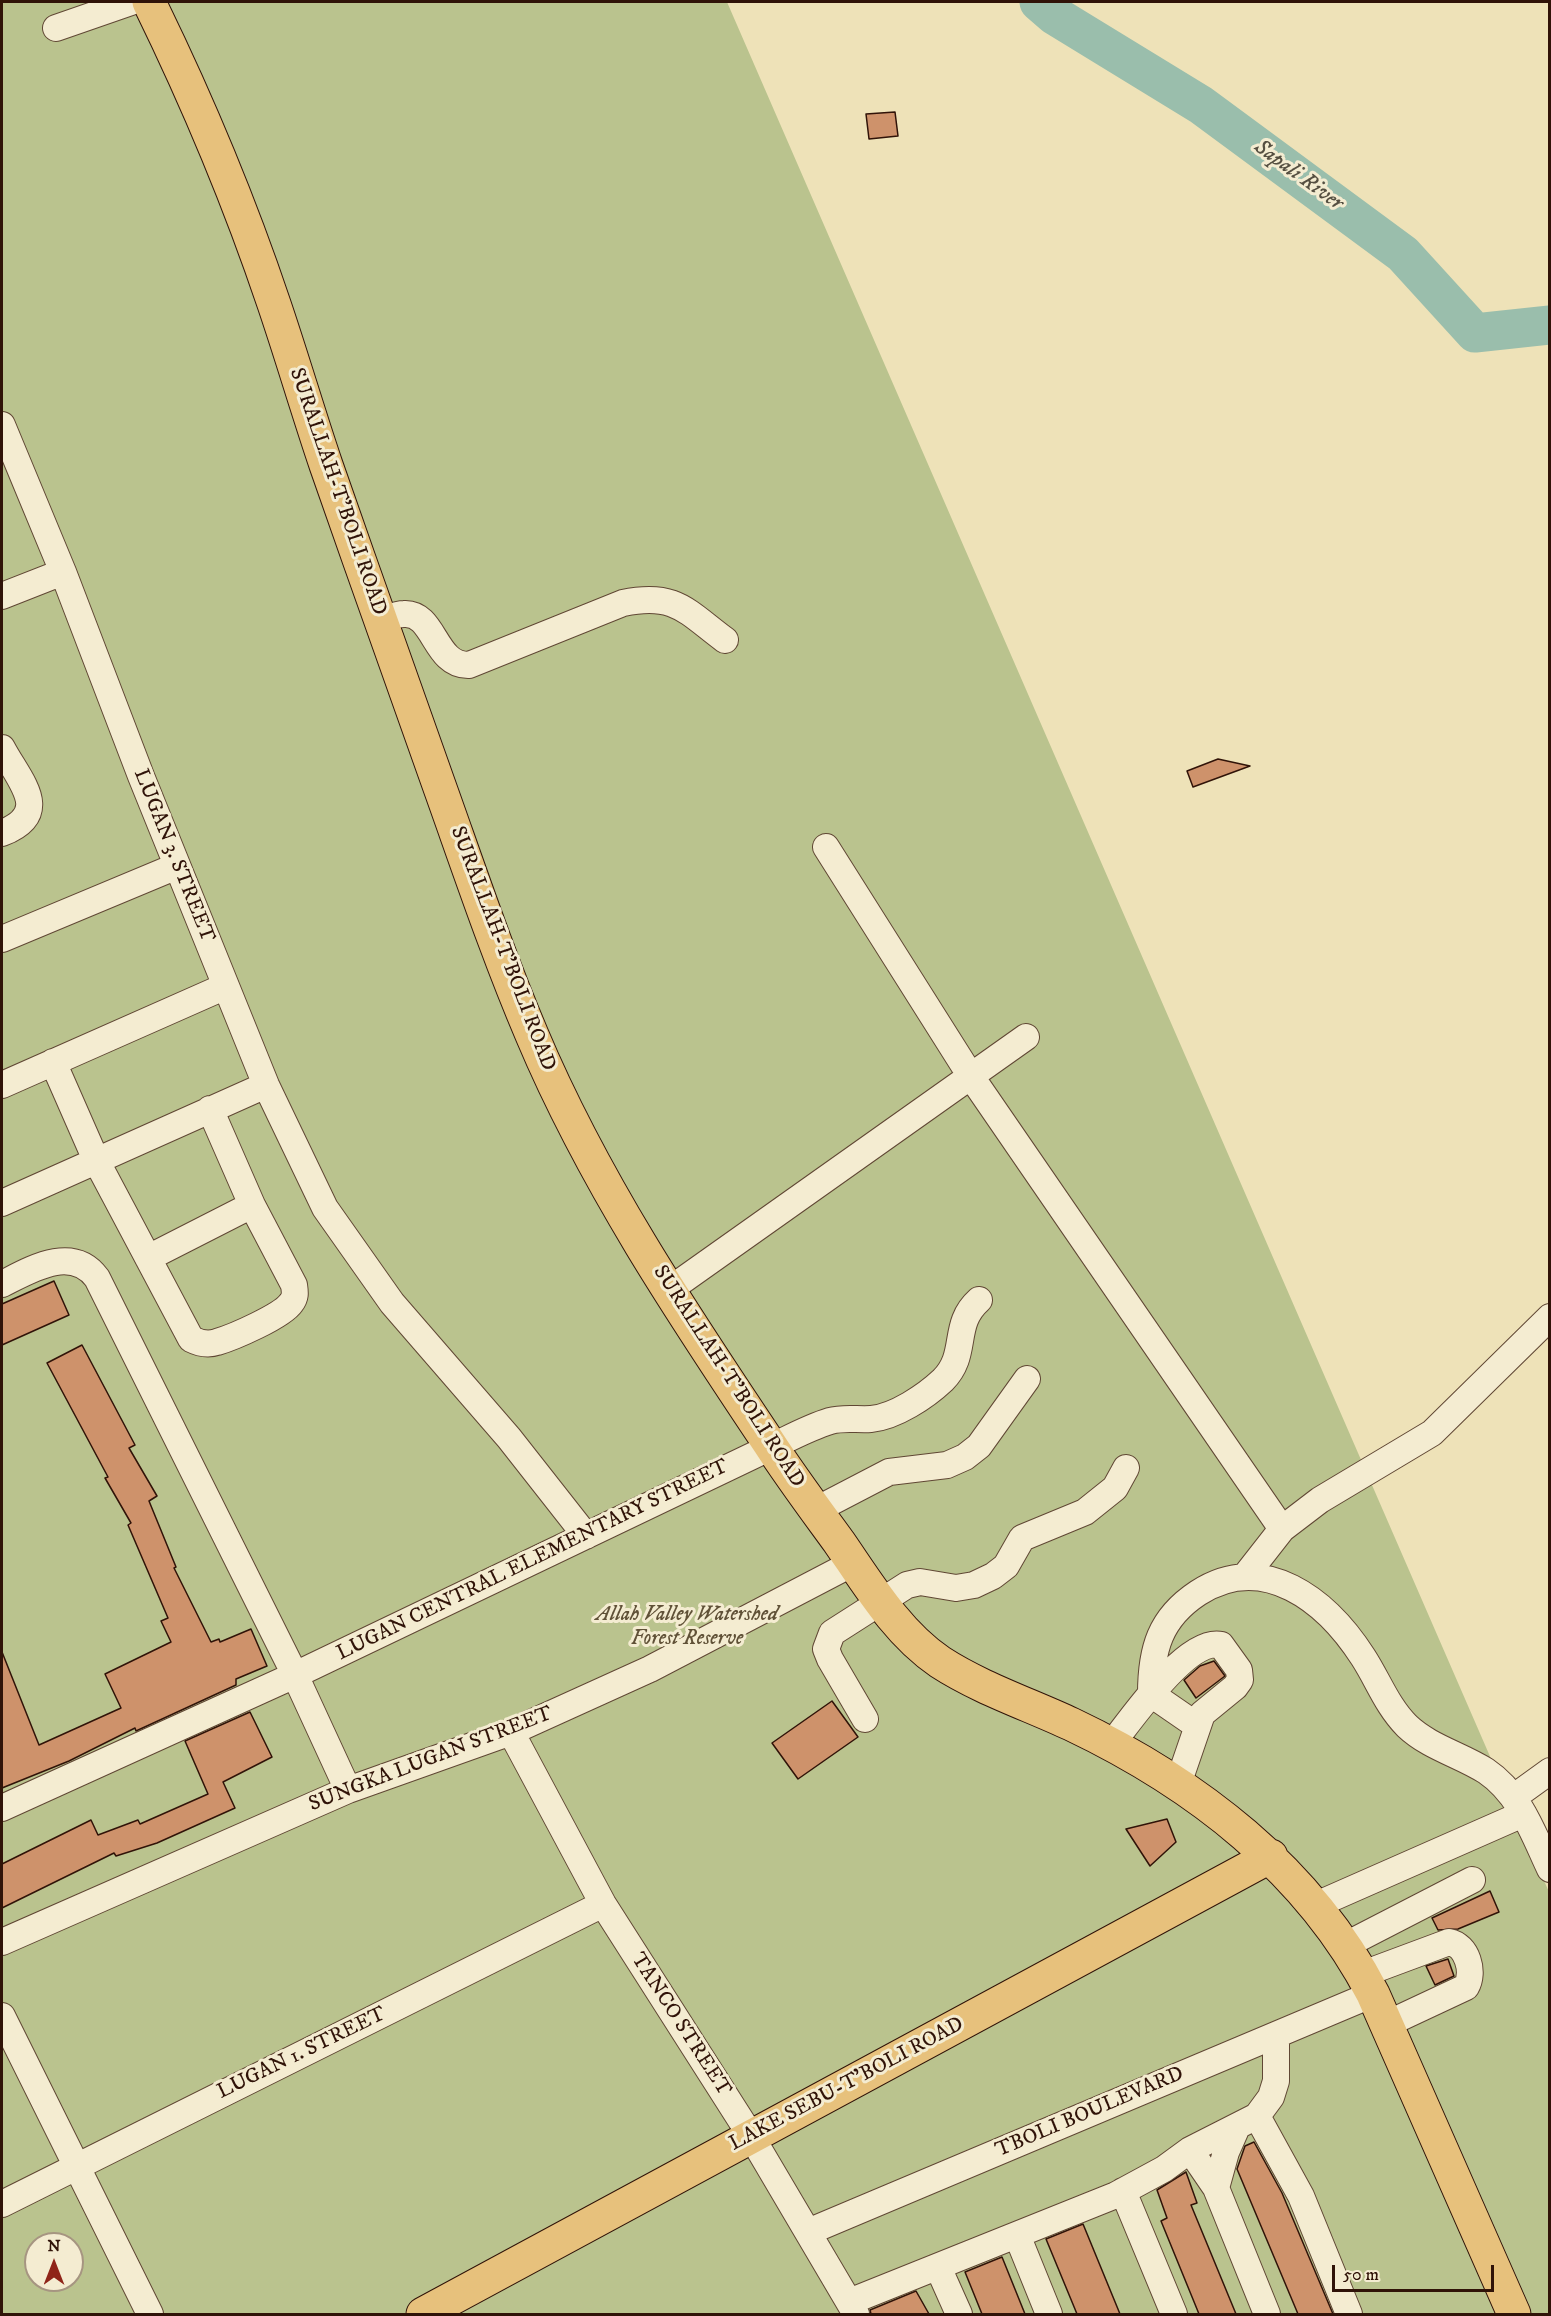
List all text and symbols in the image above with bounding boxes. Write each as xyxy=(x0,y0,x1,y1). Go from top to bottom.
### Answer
water label: Sapali River xyxy=(1248,135,1348,217)
street label: SURALLAH-T'BOLI ROAD xyxy=(283,365,391,619)
street label: LUGAN 3. STREET xyxy=(127,766,219,946)
street label: SURALLAH-T'BOLI ROAD xyxy=(444,823,560,1075)
street label: SURALLAH-T'BOLI ROAD xyxy=(647,1261,809,1493)
street label: LUGAN CENTRAL ELEMENTARY STREET xyxy=(333,1455,733,1667)
park label: Allah Valley Watershed Forest Reserve xyxy=(596,1603,778,1653)
street label: SUNGKA LUGAN STREET xyxy=(306,1702,556,1818)
street label: TANCO STREET xyxy=(624,1949,736,2101)
street label: LUGAN 1. STREET xyxy=(214,2002,390,2106)
street label: LAKE SEBU-T'BOLI ROAD xyxy=(726,2012,968,2158)
street label: TBOLI BOULEVARD xyxy=(992,2062,1188,2164)
north arrow xyxy=(24,2232,84,2292)
text: N xyxy=(47,2236,61,2256)
scale bar xyxy=(1335,2253,1497,2291)
text: 50 m xyxy=(1343,2264,1379,2286)

